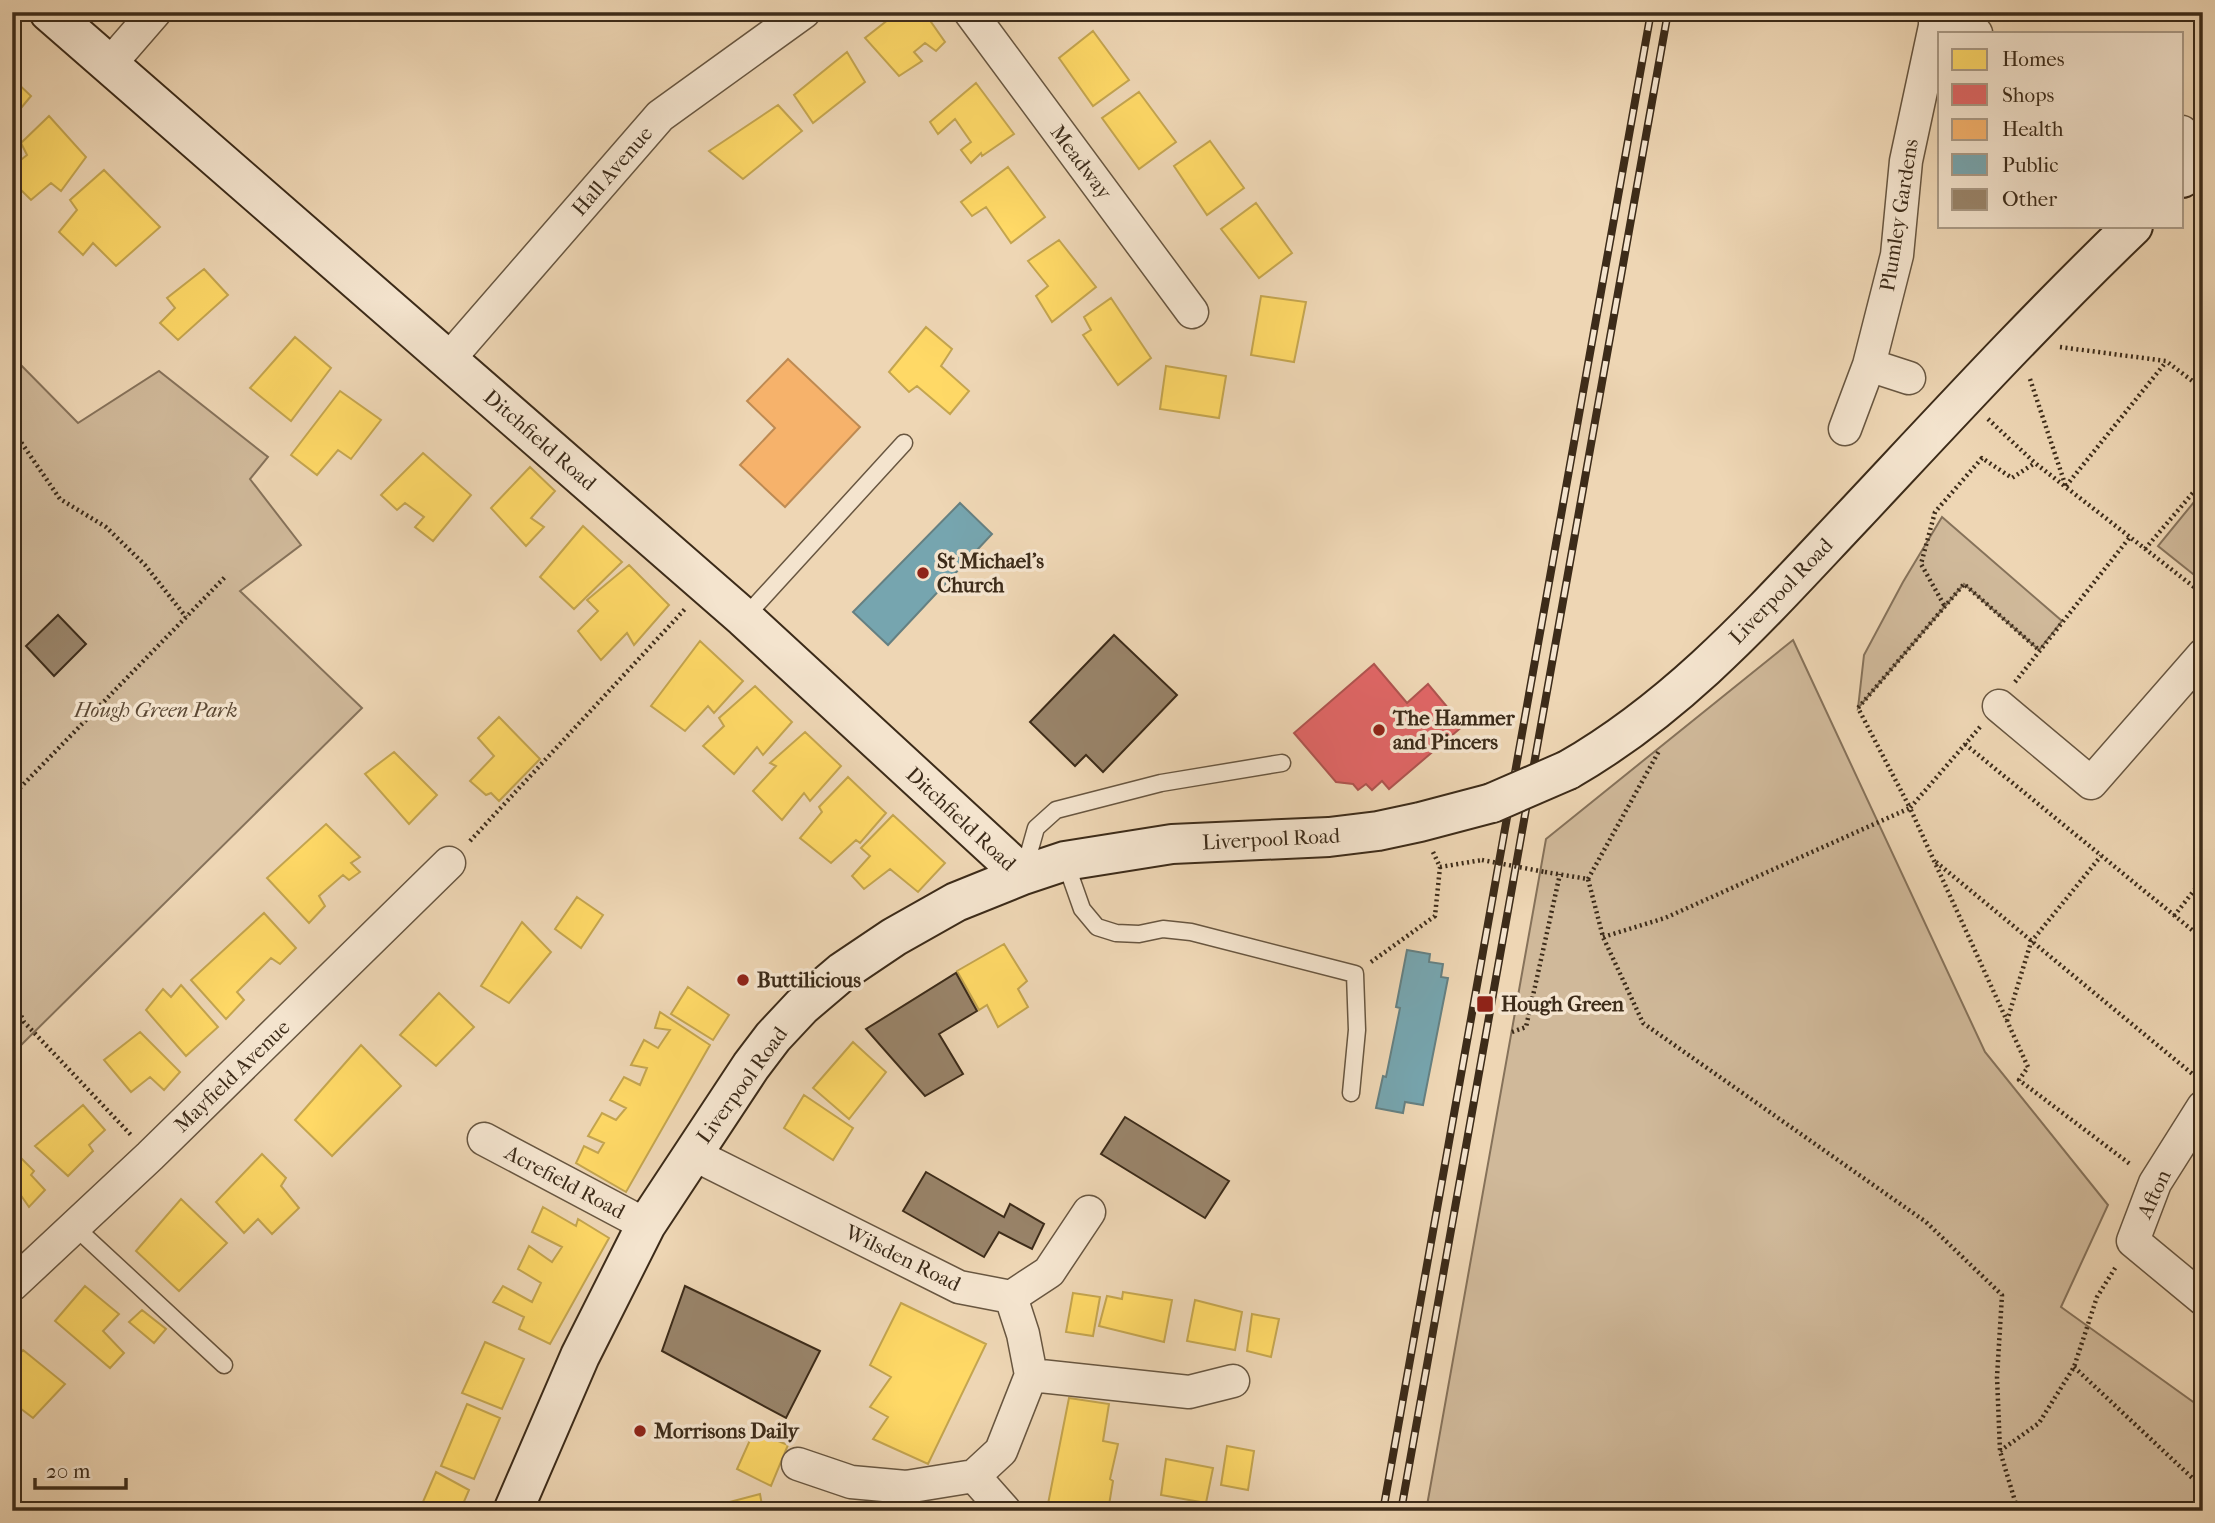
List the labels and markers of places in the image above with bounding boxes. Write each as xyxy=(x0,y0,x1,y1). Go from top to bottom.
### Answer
place label: St Michael's Church xyxy=(937,549,1044,597)
marker: St Michael's Church xyxy=(915,565,931,581)
place label: The Hammer and Pincers xyxy=(1392,706,1516,754)
marker: The Hammer and Pincers xyxy=(1371,722,1387,738)
place label: Buttilicious xyxy=(757,968,861,992)
marker: Buttilicious xyxy=(735,972,751,988)
place label: Hough Green xyxy=(1501,992,1625,1016)
marker: Hough Green xyxy=(1475,994,1495,1014)
place label: Morrisons Daily xyxy=(653,1419,801,1443)
marker: Morrisons Daily xyxy=(632,1423,648,1439)

